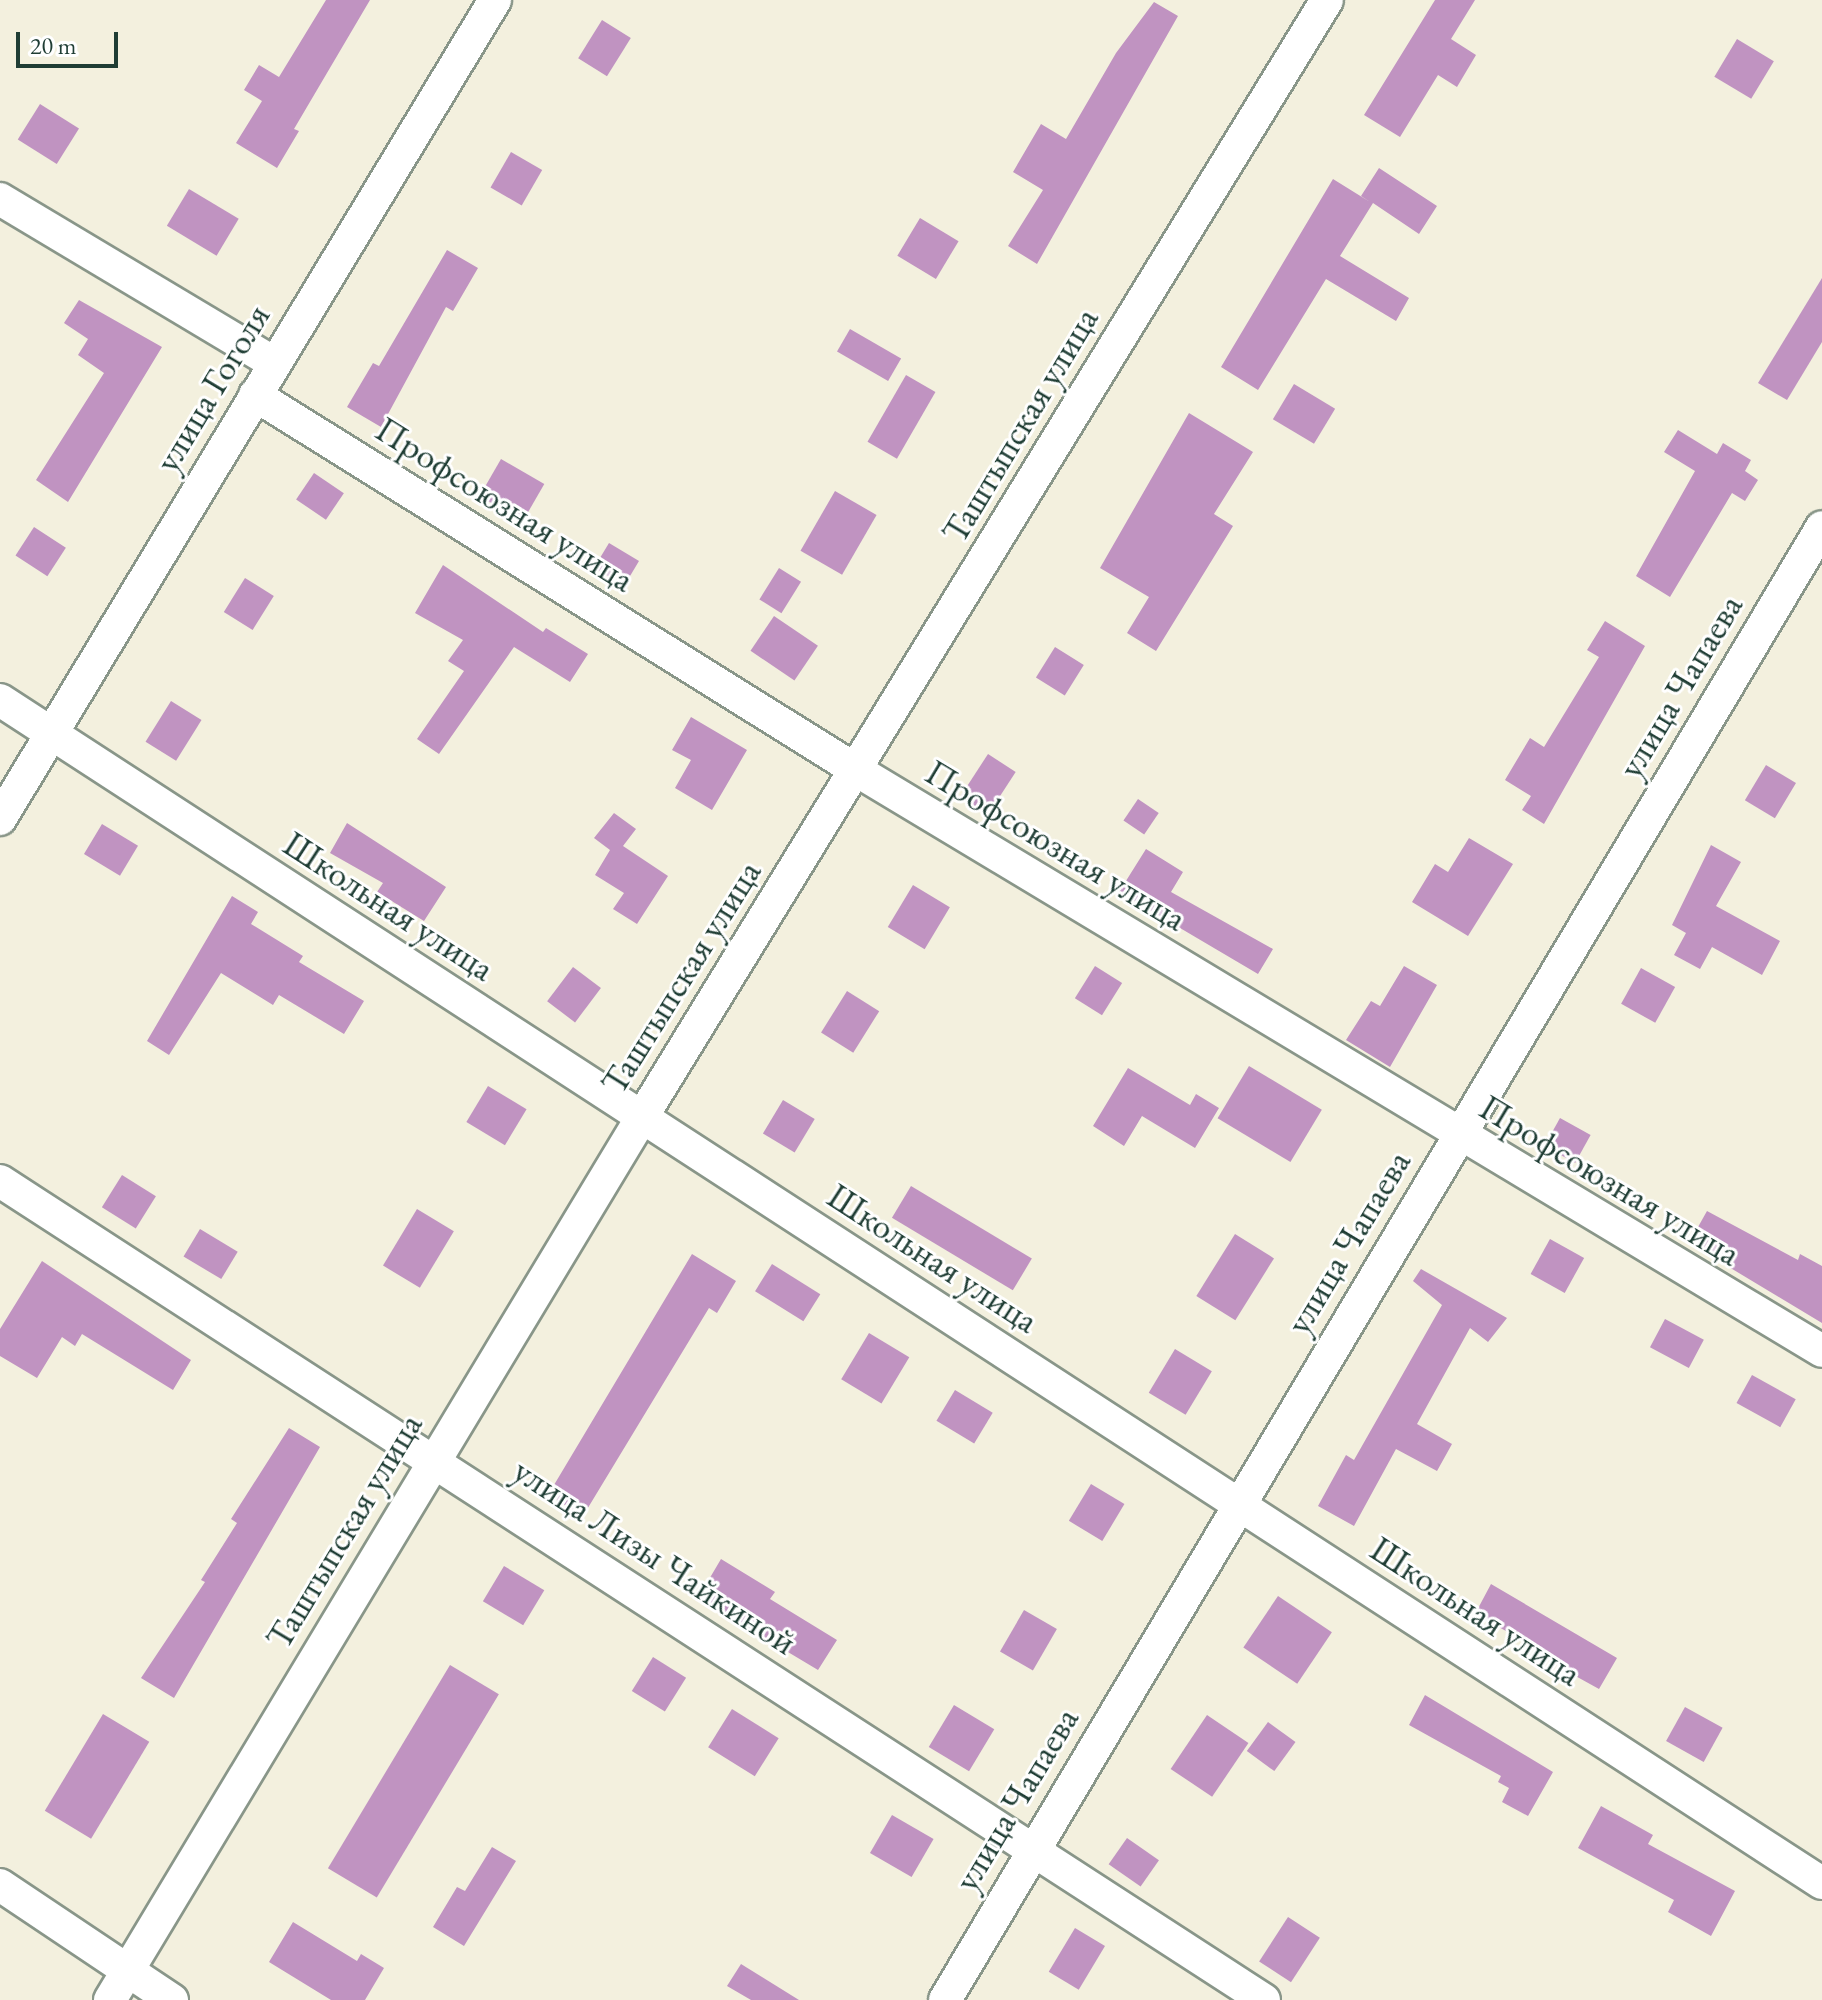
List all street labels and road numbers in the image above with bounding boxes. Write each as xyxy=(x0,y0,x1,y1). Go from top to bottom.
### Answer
street label: улица Гоголя xyxy=(145,297,279,479)
street label: Таштыпская улица xyxy=(933,299,1107,551)
street label: Профсоюзная улица xyxy=(368,407,642,601)
street label: улица Чапаева xyxy=(1608,587,1752,785)
street label: Профсоюзная улица xyxy=(918,750,1194,940)
street label: Школьная улица xyxy=(276,822,502,990)
street label: Таштыпская улица xyxy=(592,852,770,1102)
street label: Профсоюзная улица xyxy=(1472,1085,1748,1275)
street label: улица Чапаева xyxy=(1276,1143,1420,1341)
street label: Школьная улица xyxy=(820,1174,1046,1342)
street label: Таштыпская улица xyxy=(257,1405,431,1657)
street label: улица Лизы Чайкиной xyxy=(506,1448,804,1664)
street label: Школьная улица xyxy=(1363,1527,1589,1695)
street label: улица Чапаева xyxy=(944,1700,1088,1898)

